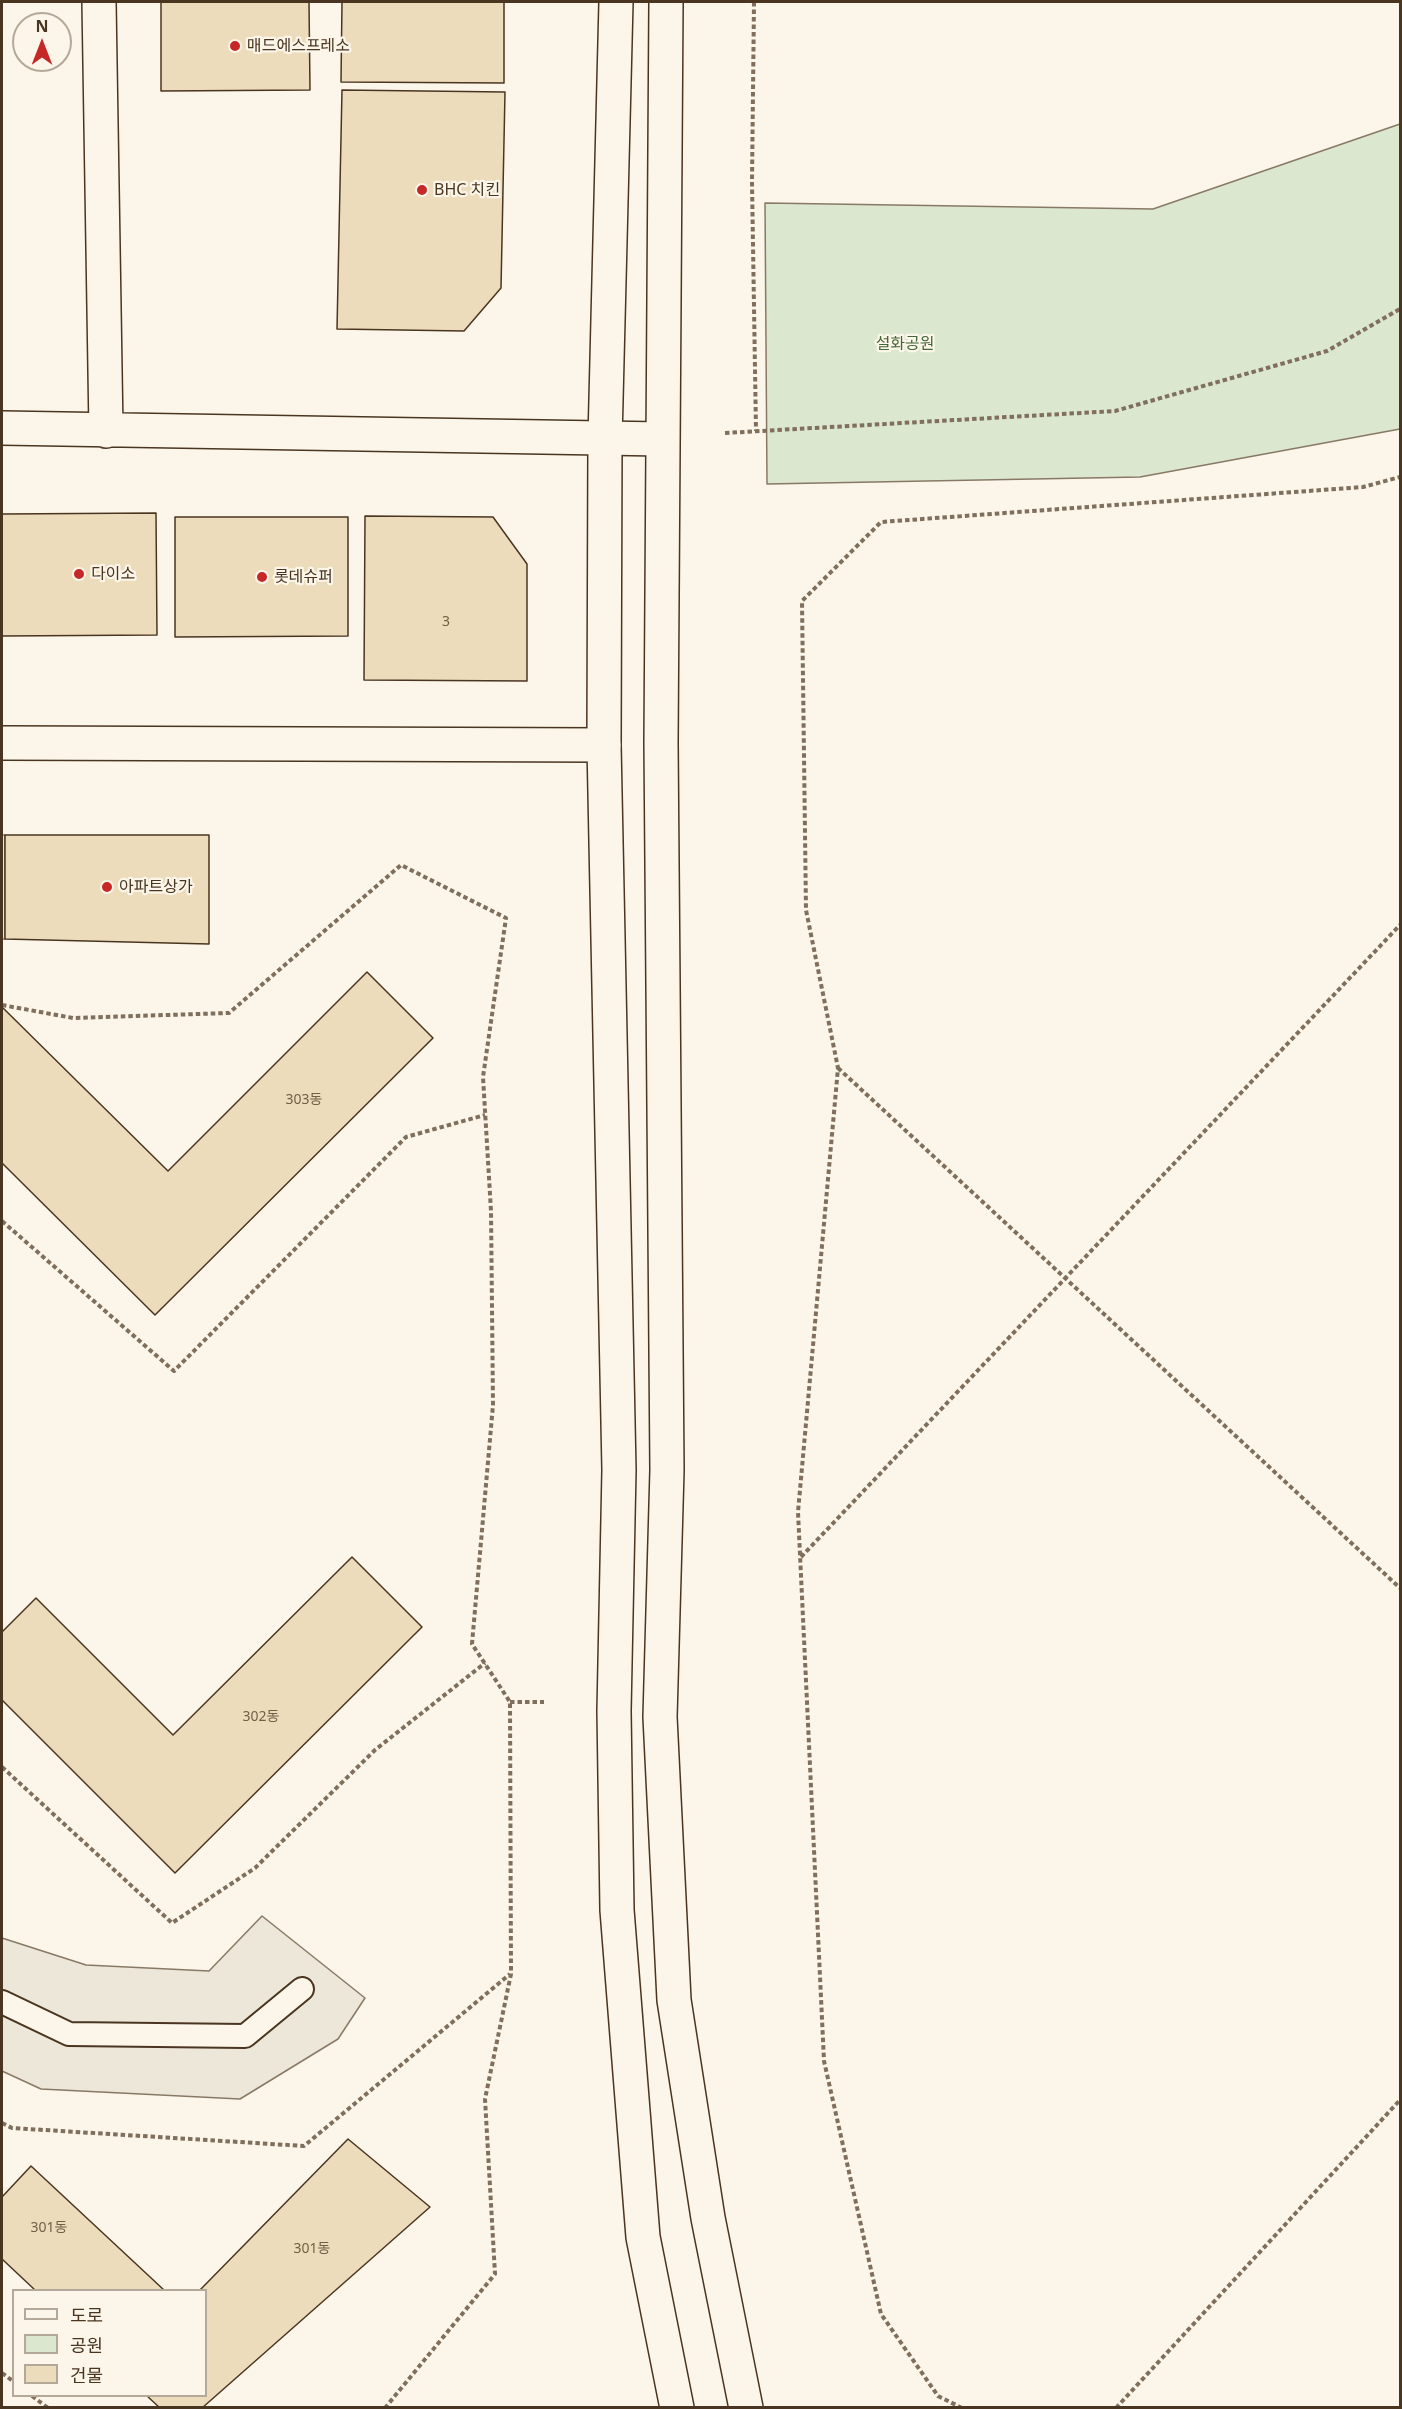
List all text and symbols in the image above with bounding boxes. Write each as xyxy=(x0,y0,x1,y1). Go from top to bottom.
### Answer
north arrow xyxy=(12,12,72,72)
text: N xyxy=(35,15,49,37)
place label: 매드에스프레소 xyxy=(247,36,350,56)
marker: 매드에스프레소 xyxy=(228,39,242,53)
place label: BHC 치킨 xyxy=(434,180,500,200)
marker: BHC 치킨 xyxy=(415,183,429,197)
park label: 설화공원 xyxy=(876,334,934,354)
place label: 다이소 xyxy=(91,564,135,584)
marker: 다이소 xyxy=(72,567,86,581)
place label: 롯데슈퍼 xyxy=(274,567,333,587)
marker: 롯데슈퍼 xyxy=(255,570,269,584)
house number: 3 xyxy=(442,614,450,630)
place label: 아파트상가 xyxy=(119,877,193,897)
marker: 아파트상가 xyxy=(100,880,114,894)
house number: 303동 xyxy=(286,1092,322,1108)
house number: 302동 xyxy=(243,1709,279,1725)
house number: 301동 xyxy=(31,2220,67,2236)
house number: 301동 xyxy=(294,2241,330,2257)
legend xyxy=(12,2289,207,2397)
text: 도로 xyxy=(70,2303,103,2327)
text: 공원 xyxy=(70,2333,103,2357)
text: 건물 xyxy=(70,2363,103,2387)

